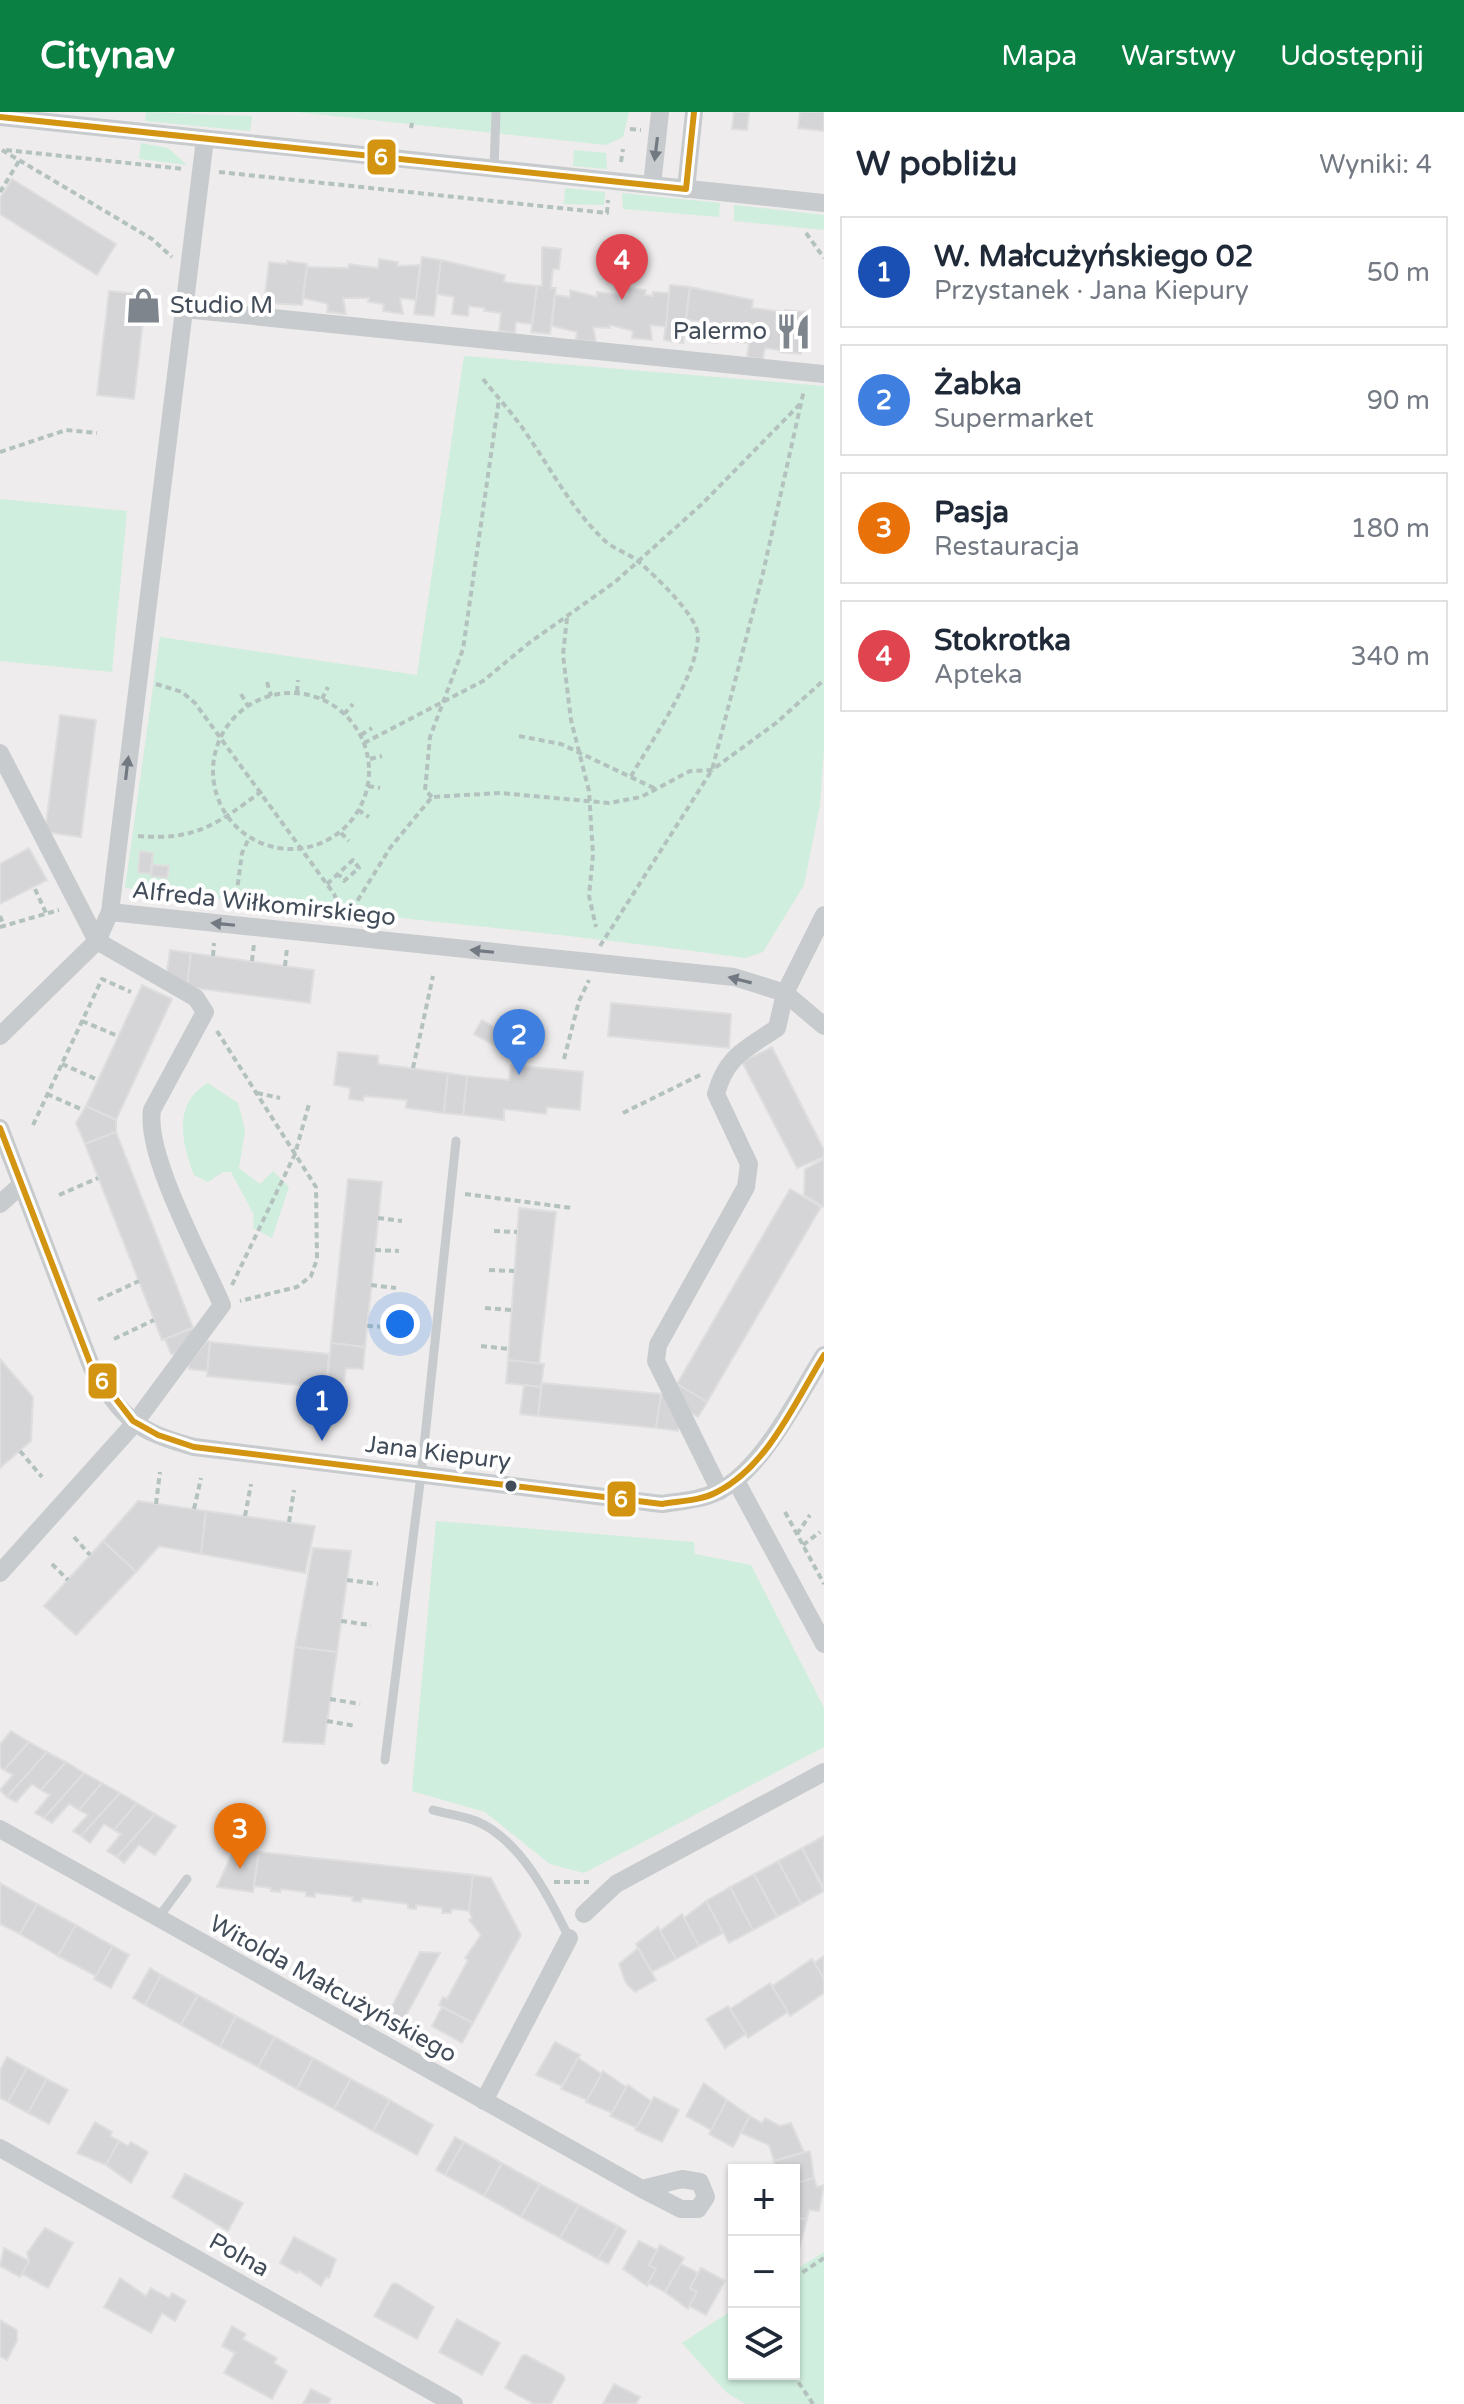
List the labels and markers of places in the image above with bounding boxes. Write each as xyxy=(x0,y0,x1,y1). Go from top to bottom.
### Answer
pin: 4 xyxy=(596,234,648,300)
shop icon: Studio M xyxy=(125,286,163,324)
place label: Studio M xyxy=(170,291,273,320)
restaurant icon: Palermo xyxy=(774,312,812,350)
place label: Palermo xyxy=(673,317,767,346)
pin: 2 xyxy=(493,1009,545,1075)
pin: 1 xyxy=(296,1375,348,1441)
unlabelled marker xyxy=(503,1478,519,1494)
pin: 3 xyxy=(214,1803,266,1869)

